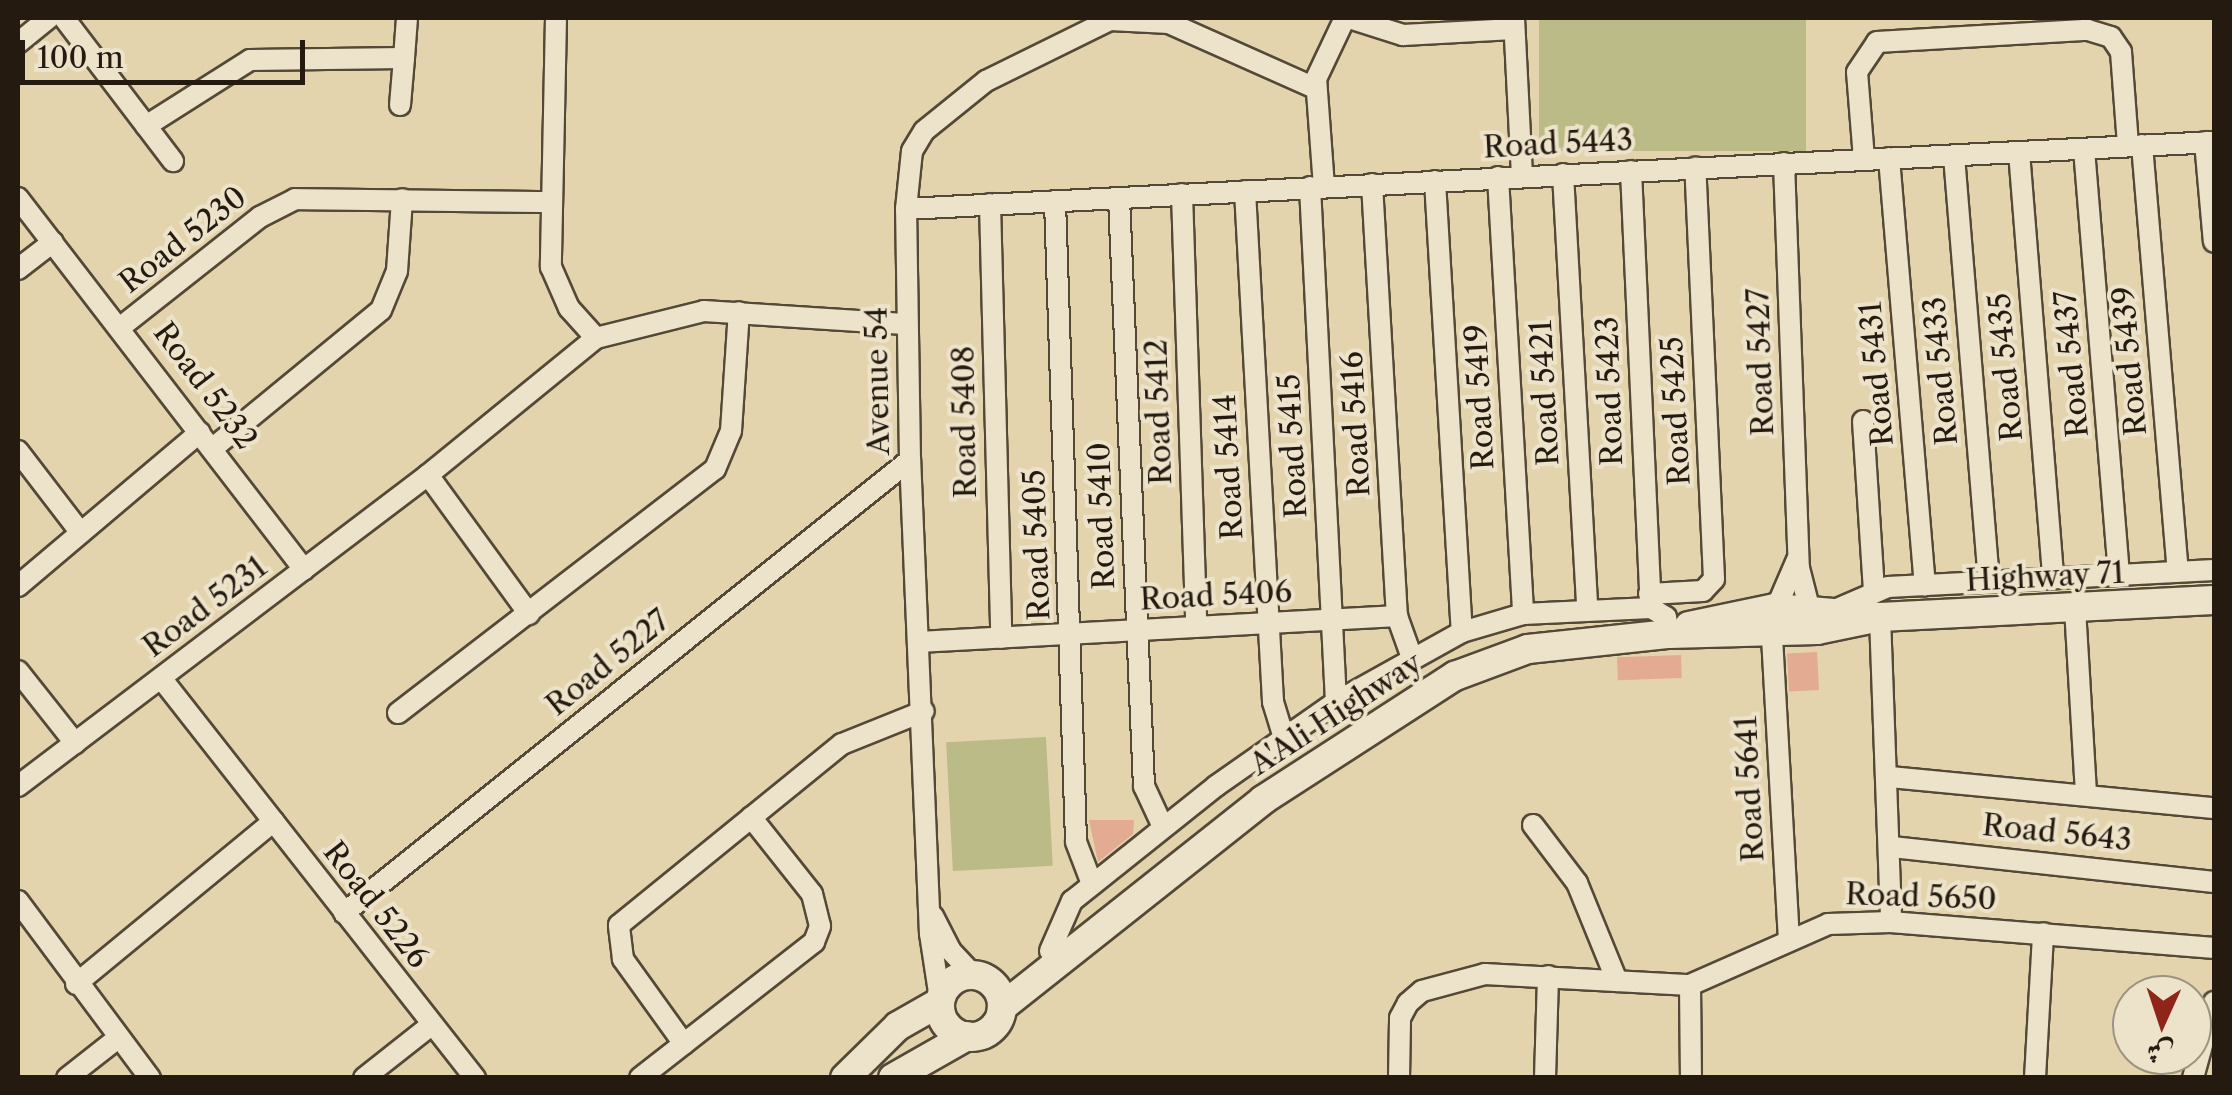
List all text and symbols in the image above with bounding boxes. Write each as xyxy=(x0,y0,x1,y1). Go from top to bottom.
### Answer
scale bar xyxy=(25,20,310,82)
text: 100 m xyxy=(37,39,124,76)
street label: Road 5443 xyxy=(1482,122,1634,166)
street label: Road 5230 xyxy=(112,179,254,301)
street label: Road 5439 xyxy=(2106,285,2154,437)
street label: Road 5427 xyxy=(1740,287,1782,437)
street label: Road 5437 xyxy=(2048,289,2096,439)
street label: Road 5435 xyxy=(1982,291,2030,443)
street label: Road 5433 xyxy=(1917,295,1965,447)
street label: Road 5431 xyxy=(1853,300,1901,448)
street label: Avenue 54 xyxy=(859,307,897,455)
street label: Road 5232 xyxy=(146,315,264,457)
street label: Road 5423 xyxy=(1589,316,1631,466)
street label: Road 5421 xyxy=(1523,319,1567,467)
street label: Road 5419 xyxy=(1458,323,1502,471)
street label: Road 5425 xyxy=(1654,335,1698,487)
street label: Road 5412 xyxy=(1138,339,1180,485)
street label: Road 5408 xyxy=(946,345,984,499)
street label: Road 5416 xyxy=(1334,350,1378,498)
street label: Road 5415 xyxy=(1271,373,1315,519)
street label: Road 5414 xyxy=(1207,393,1251,541)
street label: Road 5410 xyxy=(1081,442,1123,590)
street label: Road 5405 xyxy=(1016,469,1058,621)
street label: Road 5231 xyxy=(136,549,274,665)
street label: Highway 71 xyxy=(1964,555,2126,599)
street label: Road 5406 xyxy=(1139,574,1293,618)
street label: Road 5227 xyxy=(539,603,677,723)
street label: A'Ali Highway xyxy=(1243,645,1429,783)
street label: Road 5641 xyxy=(1728,715,1772,863)
street label: Road 5643 xyxy=(1981,807,2133,859)
street label: Road 5226 xyxy=(315,835,437,975)
street label: Road 5650 xyxy=(1845,876,1997,918)
north arrow xyxy=(2112,975,2212,1075)
text: ش xyxy=(2146,1035,2175,1071)

